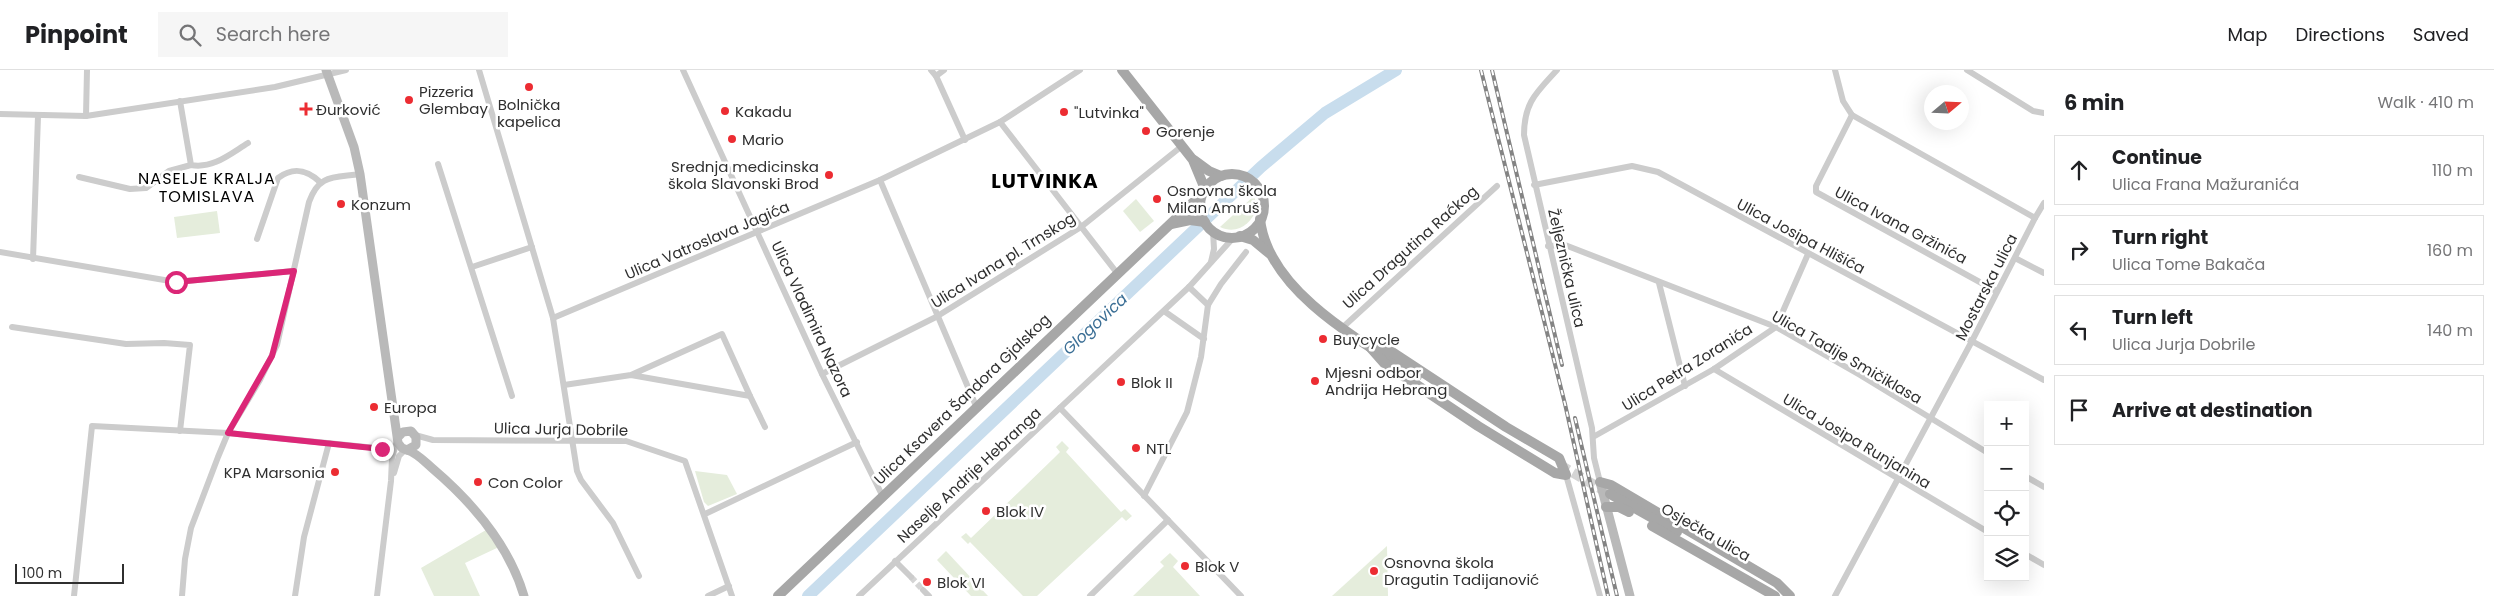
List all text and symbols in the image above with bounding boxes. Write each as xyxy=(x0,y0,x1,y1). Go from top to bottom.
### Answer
search box xyxy=(158,12,508,57)
text: Pinpoint xyxy=(25,18,128,51)
icon: search xyxy=(176,21,204,49)
text: Search here xyxy=(216,21,330,48)
text: Map xyxy=(2228,22,2267,47)
text: Directions xyxy=(2295,22,2385,47)
text: Saved xyxy=(2413,22,2469,47)
place label: Pizzeria Glembay xyxy=(419,81,488,119)
marker: Bolnička kapelica xyxy=(523,81,535,93)
north arrow xyxy=(1924,85,1969,130)
text: 6 min xyxy=(2064,88,2124,117)
text: Walk · 410 m xyxy=(2377,91,2474,114)
marker: Pizzeria Glembay xyxy=(403,94,415,106)
place label: Bolnička kapelica xyxy=(497,94,561,132)
place label: Đurković xyxy=(316,99,381,120)
place label: Kakadu xyxy=(735,101,792,122)
place label: "Lutvinka" xyxy=(1074,102,1144,123)
marker: Đurković xyxy=(300,103,312,115)
marker: Kakadu xyxy=(719,105,731,117)
marker: "Lutvinka" xyxy=(1058,106,1070,118)
place label: Gorenje xyxy=(1156,121,1215,142)
marker: Gorenje xyxy=(1140,125,1152,137)
place label: Mario xyxy=(742,129,784,150)
marker: Mario xyxy=(726,133,738,145)
text: Continue xyxy=(2112,144,2202,171)
place label: Srednja medicinska škola Slavonski Brod xyxy=(668,156,819,194)
icon: ahead xyxy=(2065,156,2093,184)
text: 110 m xyxy=(2432,159,2473,182)
district label: NASELJE KRALJA TOMISLAVA xyxy=(138,167,276,208)
district label: LUTVINKA xyxy=(991,167,1099,195)
marker: Srednja medicinska škola Slavonski Brod xyxy=(823,169,835,181)
text: Ulica Frana Mažuranića xyxy=(2112,173,2299,196)
place label: Osnovna škola Milan Amruš xyxy=(1167,180,1277,218)
street label: Ulica Dragutina Raćkog xyxy=(1338,180,1482,314)
street label: Ulica Ivana Gržinića xyxy=(1831,181,1971,269)
marker: Osnovna škola Milan Amruš xyxy=(1151,193,1163,205)
street label: Ulica Josipa Hlišića xyxy=(1733,193,1869,279)
place label: Konzum xyxy=(351,194,411,215)
street label: Ulica Vatroslava Jagića xyxy=(621,196,793,284)
marker: Konzum xyxy=(335,198,347,210)
street label: Željeznička ulica xyxy=(1543,206,1591,330)
street label: Ulica Ivana pl. Trnskog xyxy=(927,207,1079,313)
text: Turn right xyxy=(2112,224,2208,251)
street label: Mostarska ulica xyxy=(1950,230,2022,344)
icon: right xyxy=(2065,236,2093,264)
street label: Ulica Vladimira Nazora xyxy=(767,237,857,401)
text: 160 m xyxy=(2427,239,2473,262)
text: Ulica Tome Bakača xyxy=(2112,253,2265,276)
route start xyxy=(165,271,188,294)
water label: Glogovica xyxy=(1057,288,1133,360)
text: Turn left xyxy=(2112,304,2193,331)
street label: Ulica Tadije Smičiklasa xyxy=(1768,305,1926,409)
street label: Ulica Ksavera Šandora Gjalskog xyxy=(869,309,1055,489)
icon: left xyxy=(2065,316,2093,344)
street label: Ulica Petra Zoranića xyxy=(1618,318,1756,416)
text: 140 m xyxy=(2427,319,2473,342)
place label: Buycycle xyxy=(1333,329,1400,350)
marker: Buycycle xyxy=(1317,333,1329,345)
text: Ulica Jurja Dobrile xyxy=(2112,333,2255,356)
place label: Mjesni odbor Andrija Hebrang xyxy=(1325,362,1447,400)
place label: Blok II xyxy=(1131,372,1173,393)
marker: Mjesni odbor Andrija Hebrang xyxy=(1309,375,1321,387)
marker: Blok II xyxy=(1115,376,1127,388)
street label: Ulica Josipa Runjanina xyxy=(1779,388,1935,494)
icon: arrive xyxy=(2065,396,2093,424)
place label: Europa xyxy=(384,397,437,418)
text: Arrive at destination xyxy=(2112,397,2313,424)
marker: Europa xyxy=(368,401,380,413)
map controls xyxy=(1984,401,2029,581)
button: + xyxy=(1984,401,2029,446)
street label: Naselje Andrije Hebranga xyxy=(892,402,1046,548)
street label: Ulica Jurja Dobrile xyxy=(494,417,628,441)
route end xyxy=(371,438,394,461)
place label: NTL xyxy=(1146,438,1172,459)
marker: NTL xyxy=(1130,442,1142,454)
button: − xyxy=(1984,446,2029,491)
place label: KPA Marsonia xyxy=(224,462,325,483)
marker: KPA Marsonia xyxy=(329,466,341,478)
place label: Con Color xyxy=(488,472,563,493)
marker: Con Color xyxy=(472,476,484,488)
button: locate xyxy=(1984,491,2029,536)
street label: Osječka ulica xyxy=(1658,498,1754,566)
place label: Blok IV xyxy=(996,501,1044,522)
marker: Blok IV xyxy=(980,505,992,517)
button: layers xyxy=(1984,536,2029,581)
place label: Osnovna škola Dragutin Tadijanović xyxy=(1384,552,1539,590)
place label: Blok V xyxy=(1195,556,1239,577)
marker: Blok V xyxy=(1179,560,1191,572)
scale bar xyxy=(15,561,124,584)
text: 100 m xyxy=(22,563,62,583)
marker: Osnovna škola Dragutin Tadijanović xyxy=(1368,565,1380,577)
place label: Blok VI xyxy=(937,572,985,593)
marker: Blok VI xyxy=(921,576,933,588)

